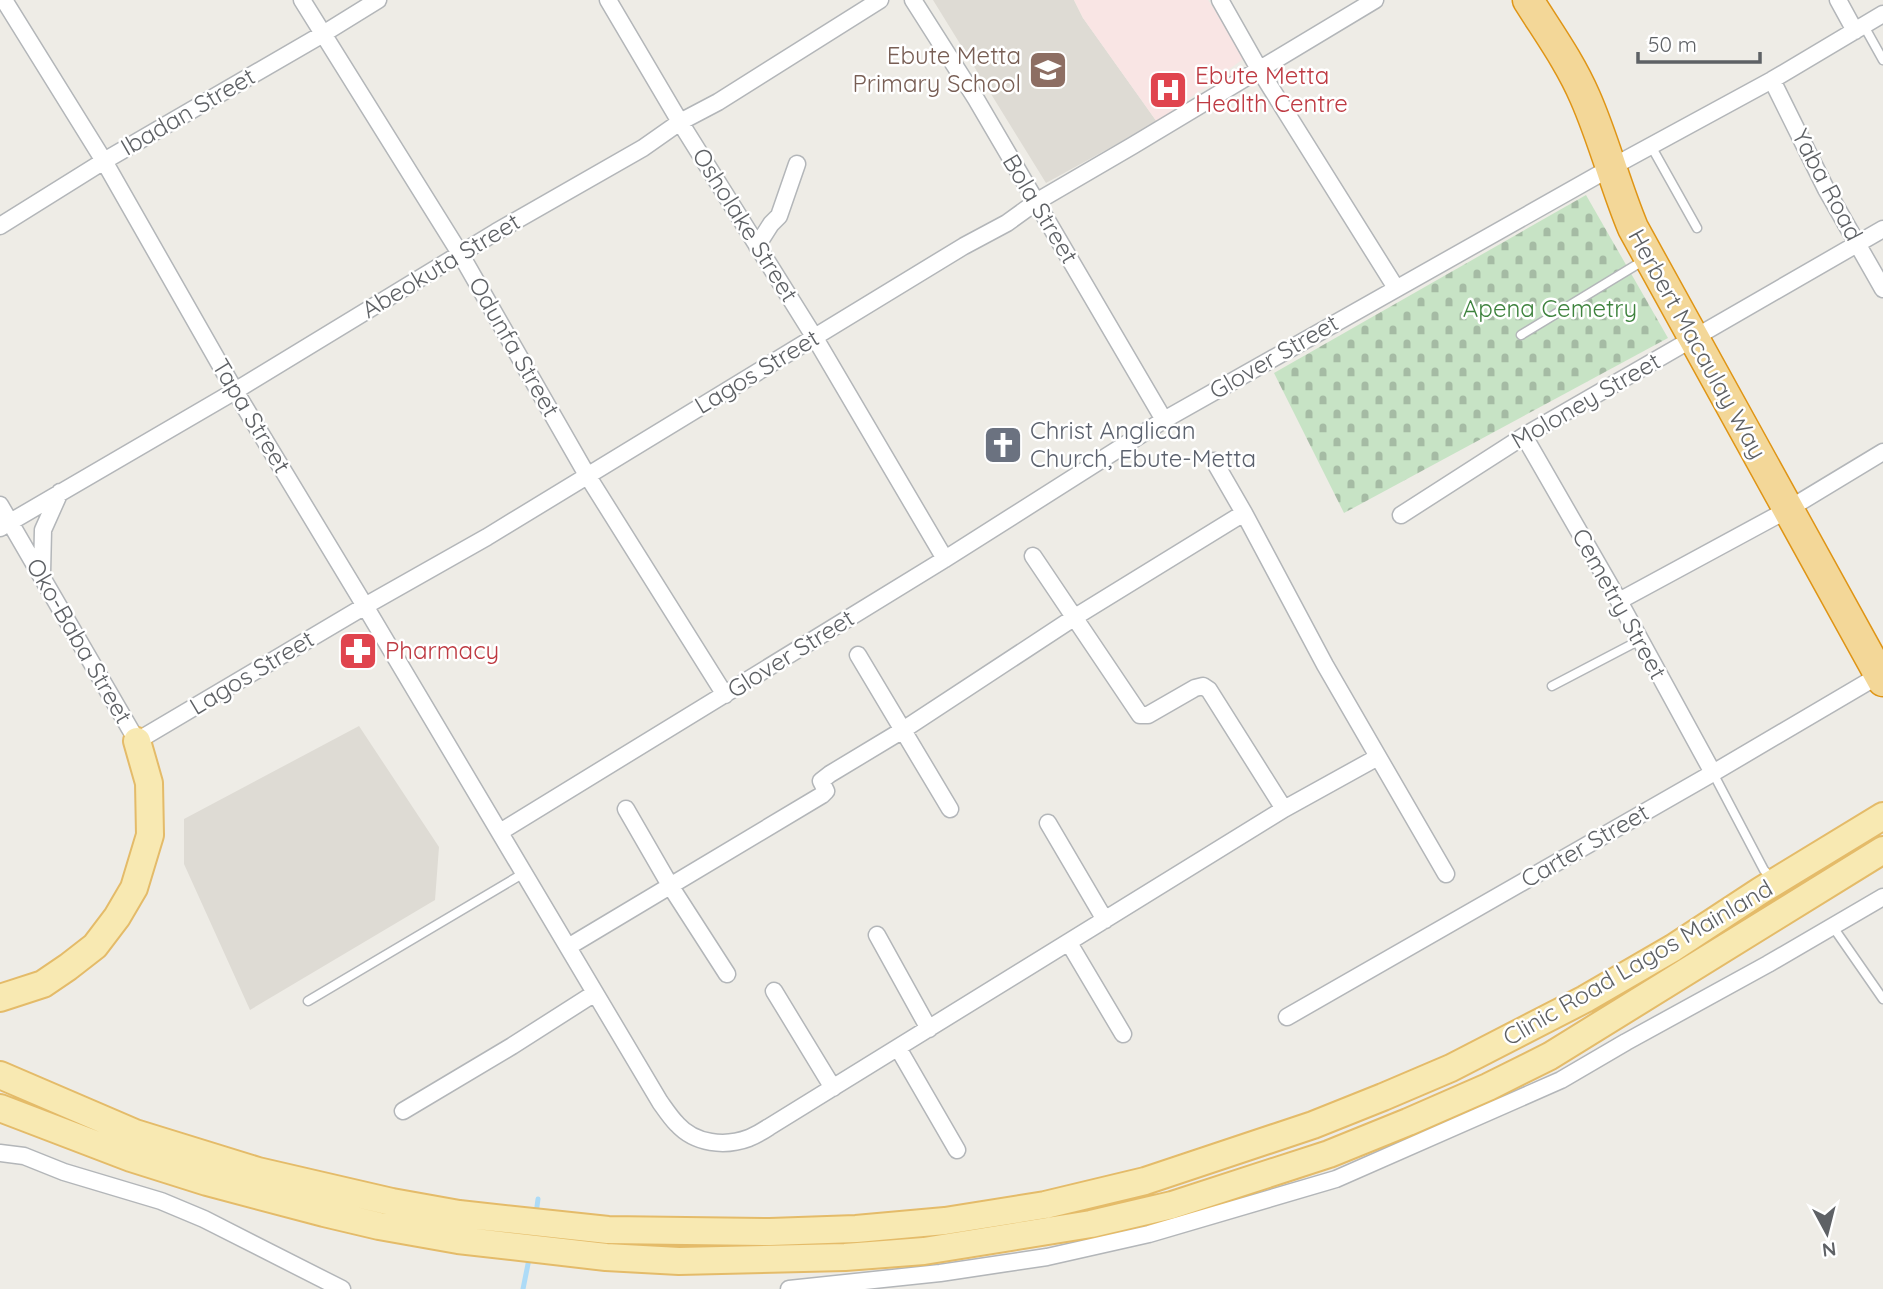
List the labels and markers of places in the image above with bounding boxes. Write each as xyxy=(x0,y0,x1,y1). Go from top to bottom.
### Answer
place label: Ebute Metta Primary School xyxy=(852,40,1021,98)
school or university icon: Ebute Metta Primary School xyxy=(1027,49,1069,91)
place label: Ebute Metta Health Centre xyxy=(1195,60,1348,118)
hospital icon: Ebute Metta Health Centre xyxy=(1147,69,1189,111)
place label: Christ Anglican Church, Ebute-Metta xyxy=(1030,415,1256,473)
church icon: Christ Anglican Church, Ebute-Metta xyxy=(982,424,1024,466)
pharmacy icon: Pharmacy xyxy=(337,630,379,672)
place label: Pharmacy xyxy=(385,635,499,665)

